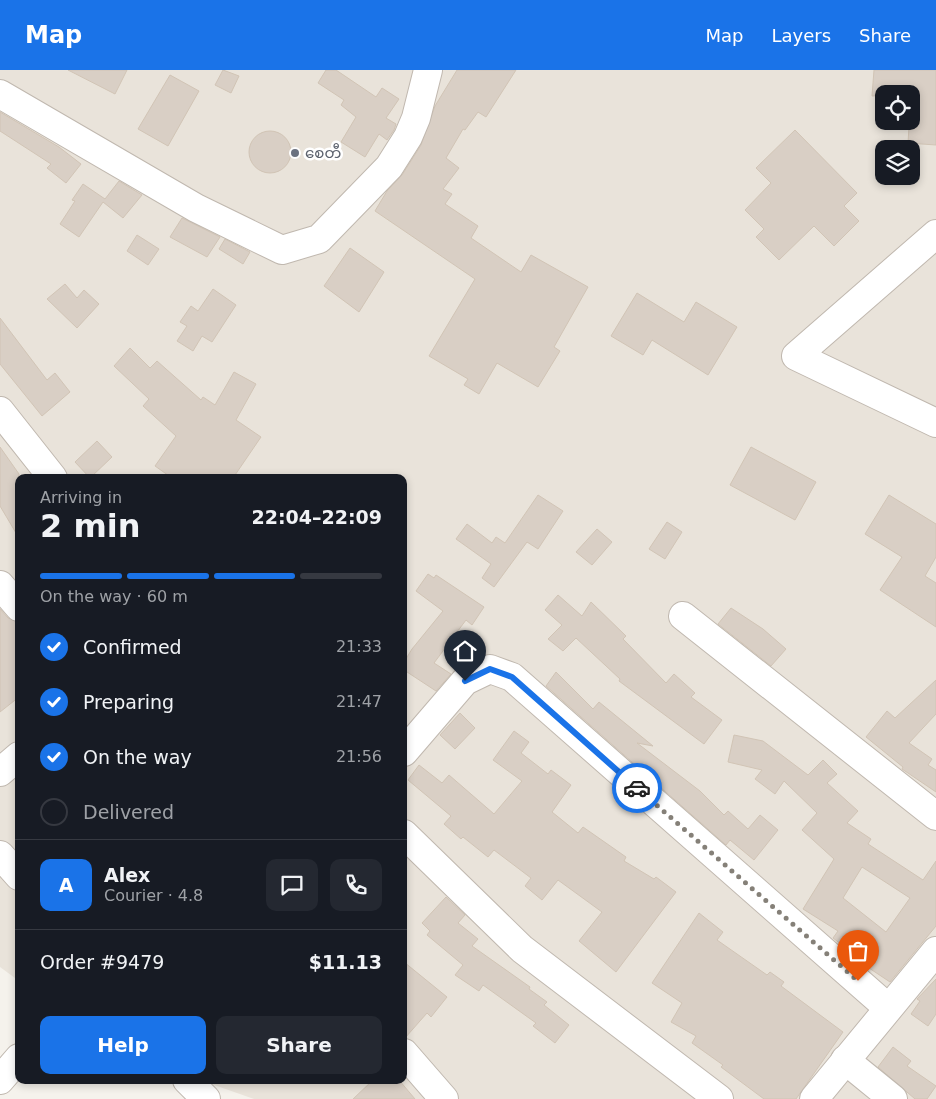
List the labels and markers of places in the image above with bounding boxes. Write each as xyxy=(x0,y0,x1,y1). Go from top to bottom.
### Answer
place label: စေတီ xyxy=(305,143,341,162)
marker: စေတီ xyxy=(289,147,301,159)
pin xyxy=(444,630,486,681)
pin xyxy=(837,930,879,981)

